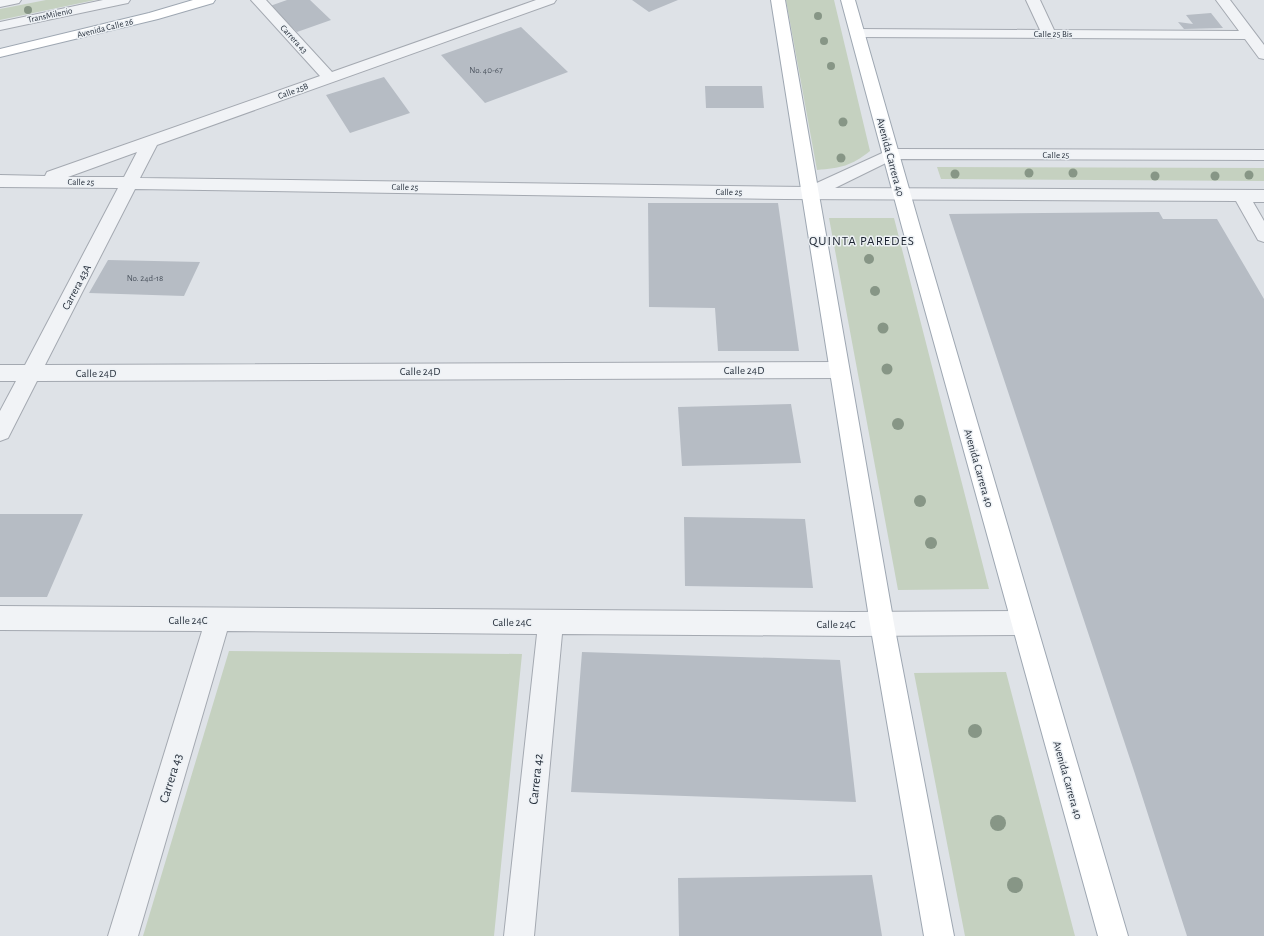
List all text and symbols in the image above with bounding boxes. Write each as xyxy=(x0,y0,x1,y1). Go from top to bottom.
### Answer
street label: TransMilenio xyxy=(27,6,74,25)
street label: Avenida Calle 26 xyxy=(76,17,134,40)
street label: Carrera 43 xyxy=(278,23,309,55)
street label: Calle 25 Bis xyxy=(1034,30,1072,39)
house number: No. 40-67 xyxy=(469,66,503,75)
street label: Calle 25B xyxy=(277,82,310,101)
street label: Avenida Carrera 40 xyxy=(875,117,906,198)
street label: Calle 25 xyxy=(1043,151,1070,160)
street label: Calle 25 xyxy=(68,178,95,187)
street label: Calle 25 xyxy=(392,183,419,192)
street label: Calle 25 xyxy=(716,188,743,197)
district label: QUINTA PAREDES xyxy=(809,235,915,248)
street label: Carrera 43A xyxy=(60,262,93,312)
house number: No. 24d-18 xyxy=(127,274,163,283)
street label: Calle 24D xyxy=(724,365,764,376)
street label: Calle 24D xyxy=(400,366,440,377)
street label: Calle 24D xyxy=(76,368,116,379)
street label: Avenida Carrera 40 xyxy=(962,428,995,509)
street label: Calle 24C xyxy=(168,615,208,626)
street label: Calle 24C xyxy=(492,617,532,628)
street label: Calle 24C xyxy=(816,619,856,630)
street label: Avenida Carrera 40 xyxy=(1051,740,1084,821)
street label: Carrera 43 xyxy=(158,752,185,805)
street label: Carrera 42 xyxy=(527,753,546,805)

